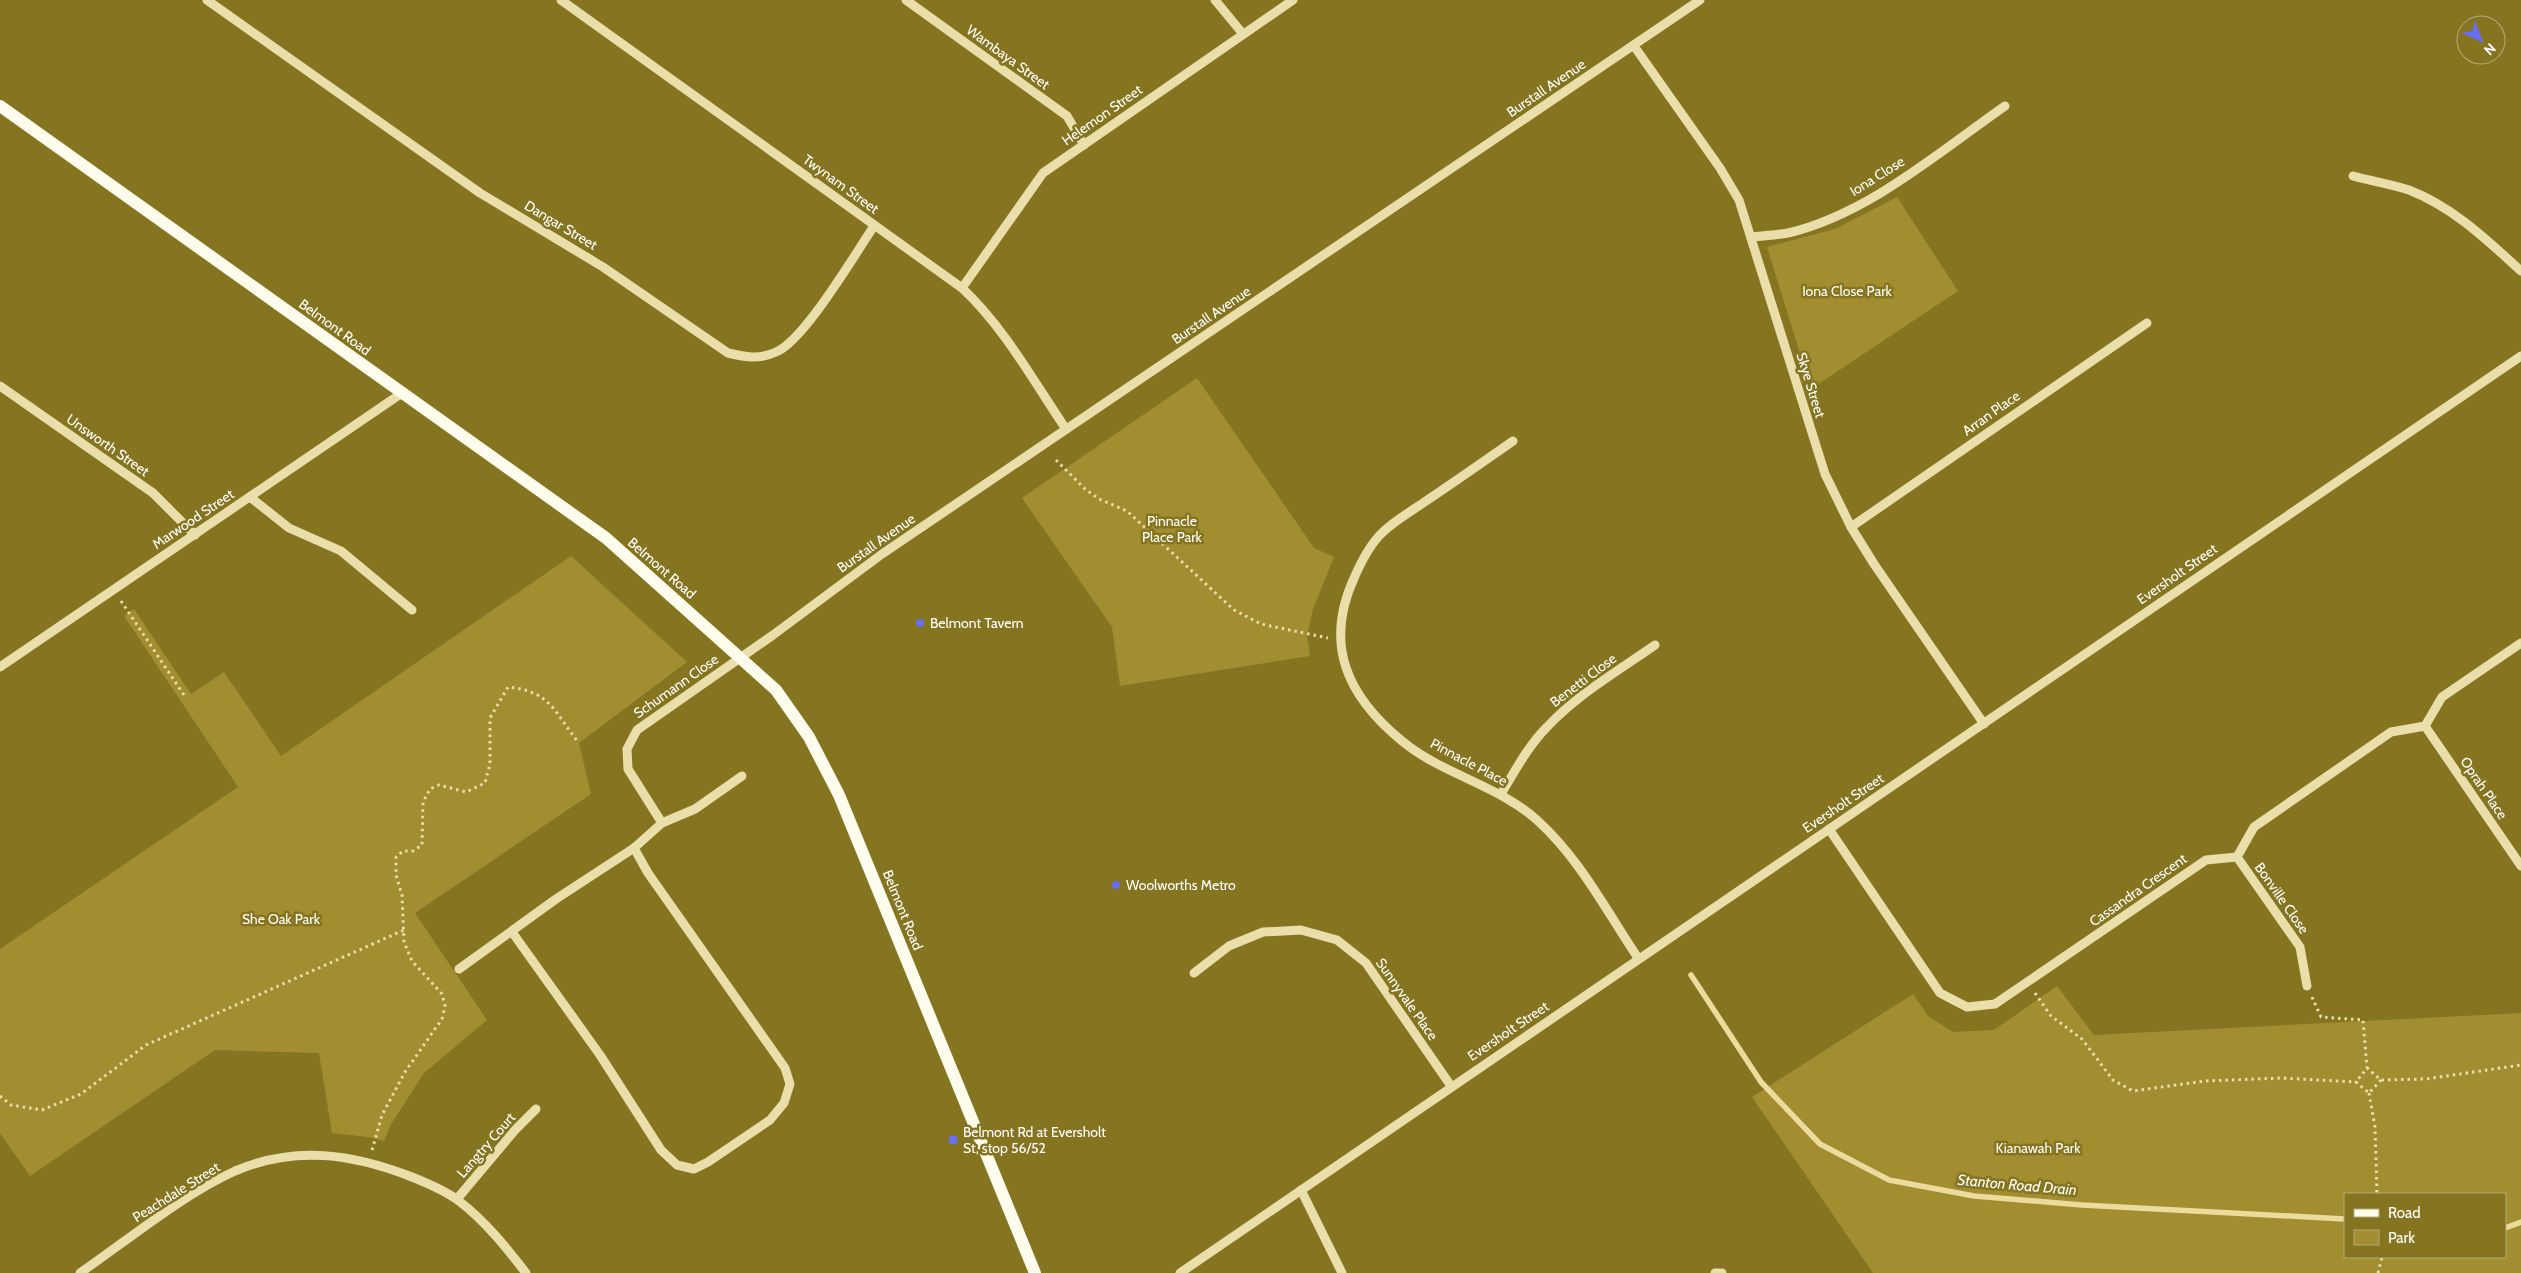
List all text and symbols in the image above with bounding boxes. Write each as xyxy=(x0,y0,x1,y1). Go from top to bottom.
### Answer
north arrow xyxy=(2456,15,2506,65)
street label: Wambaya Street xyxy=(963,21,1053,93)
text: N xyxy=(2480,39,2500,59)
street label: Burstall Avenue xyxy=(1503,55,1589,121)
street label: Helemon Street xyxy=(1058,80,1146,149)
street label: Twynam Street xyxy=(799,150,883,218)
street label: Iona Close xyxy=(1846,152,1908,200)
street label: Dangar Street xyxy=(521,196,601,254)
street label: Burstall Avenue xyxy=(1168,282,1254,348)
park label: Iona Close Park xyxy=(1802,282,1893,300)
street label: Belmont Road xyxy=(295,295,375,359)
street label: Skye Street xyxy=(1793,350,1830,420)
street label: Arran Place xyxy=(1959,387,2023,439)
street label: Unsworth Street xyxy=(63,410,153,480)
street label: Marwood Street xyxy=(149,485,238,553)
street label: Burstall Avenue xyxy=(833,509,919,577)
park label: Pinnacle Place Park xyxy=(1142,512,1203,546)
street label: Belmont Road xyxy=(624,533,700,603)
street label: Eversholt Street xyxy=(2133,539,2221,608)
place label: Belmont Tavern xyxy=(930,614,1024,632)
marker: Belmont Tavern xyxy=(914,617,926,629)
street label: Benetti Close xyxy=(1546,649,1620,711)
street label: Schumann Close xyxy=(630,650,722,722)
street label: Pinnacle Place xyxy=(1427,734,1511,790)
street label: Oprah Place xyxy=(2457,753,2511,823)
street label: Eversholt Street xyxy=(1799,769,1887,837)
street label: Cassandra Crescent xyxy=(2086,849,2191,930)
street label: Bonville Close xyxy=(2251,859,2313,937)
street label: Belmont Road xyxy=(879,867,927,953)
place label: Woolworths Metro xyxy=(1126,876,1236,894)
marker: Woolworths Metro xyxy=(1110,879,1122,891)
park label: She Oak Park xyxy=(242,910,321,928)
street label: Sunnyvale Place xyxy=(1372,954,1442,1044)
street label: Eversholt Street xyxy=(1464,997,1552,1065)
street label: Langtry Court xyxy=(453,1109,519,1181)
place label: Belmont Rd at Eversholt St, stop 56/52 xyxy=(963,1123,1106,1157)
marker: Belmont Rd at Eversholt St, stop 56/52 xyxy=(947,1134,959,1146)
park label: Kianawah Park xyxy=(1995,1139,2081,1157)
street label: Peachdale Street xyxy=(129,1158,223,1226)
water label: Stanton Road Drain xyxy=(1957,1171,2077,1199)
legend xyxy=(2344,1193,2506,1258)
text: Road xyxy=(2388,1204,2421,1222)
text: Park xyxy=(2388,1229,2415,1247)

